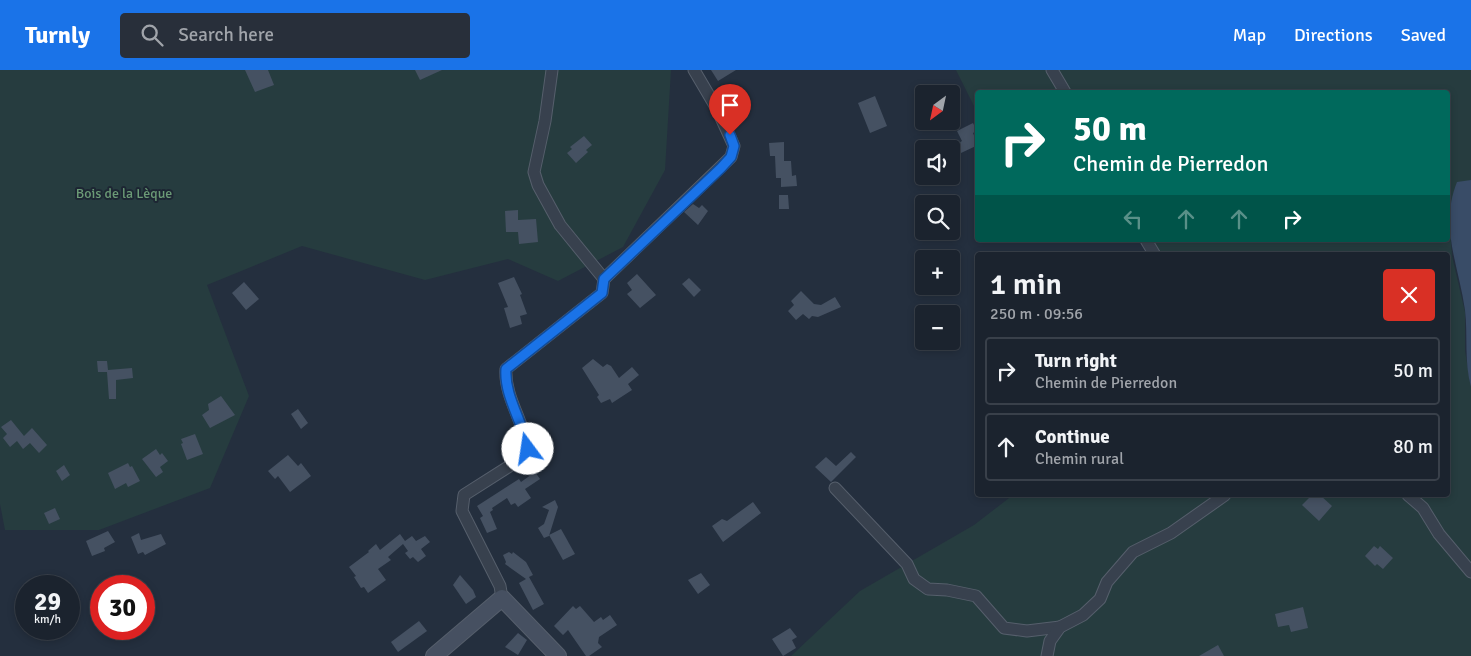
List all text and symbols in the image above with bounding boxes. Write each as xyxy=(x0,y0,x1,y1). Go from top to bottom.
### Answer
search box xyxy=(120,13,470,58)
text: Turnly xyxy=(25,20,90,50)
icon: search xyxy=(138,21,166,49)
text: Search here xyxy=(178,23,274,47)
text: Map xyxy=(1233,24,1266,46)
text: Directions xyxy=(1294,24,1373,46)
text: Saved xyxy=(1401,24,1446,46)
pin xyxy=(709,84,751,135)
north arrow xyxy=(915,85,960,130)
map controls xyxy=(915,85,960,350)
icon: arrive xyxy=(716,91,744,119)
text: 50 m xyxy=(1073,107,1147,150)
icon: right xyxy=(990,110,1055,175)
button: sound xyxy=(915,140,960,185)
text: Chemin de Pierredon xyxy=(1073,150,1268,177)
park label: Bois de la Lèque xyxy=(76,185,172,202)
button: search xyxy=(915,195,960,240)
icon: left xyxy=(1119,205,1147,233)
icon: ahead xyxy=(1172,205,1200,233)
icon: ahead xyxy=(1225,205,1253,233)
icon: right xyxy=(1278,205,1306,233)
button: + xyxy=(915,250,960,295)
text: 1 min xyxy=(990,266,1062,303)
button: close xyxy=(1383,269,1435,321)
text: 250 m · 09:56 xyxy=(990,304,1083,324)
button: − xyxy=(915,305,960,350)
text: Turn right xyxy=(1035,349,1117,373)
icon: right xyxy=(992,357,1020,385)
text: 50 m xyxy=(1393,359,1433,383)
text: Chemin de Pierredon xyxy=(1035,373,1177,393)
position arrow xyxy=(501,422,553,474)
text: Continue xyxy=(1035,425,1110,449)
icon: ahead xyxy=(992,433,1020,461)
text: 80 m xyxy=(1393,435,1433,459)
text: Chemin rural xyxy=(1035,449,1124,469)
speed limit sign: 30 xyxy=(90,575,155,640)
text: 29 xyxy=(34,586,61,617)
text: km/h xyxy=(34,612,61,627)

